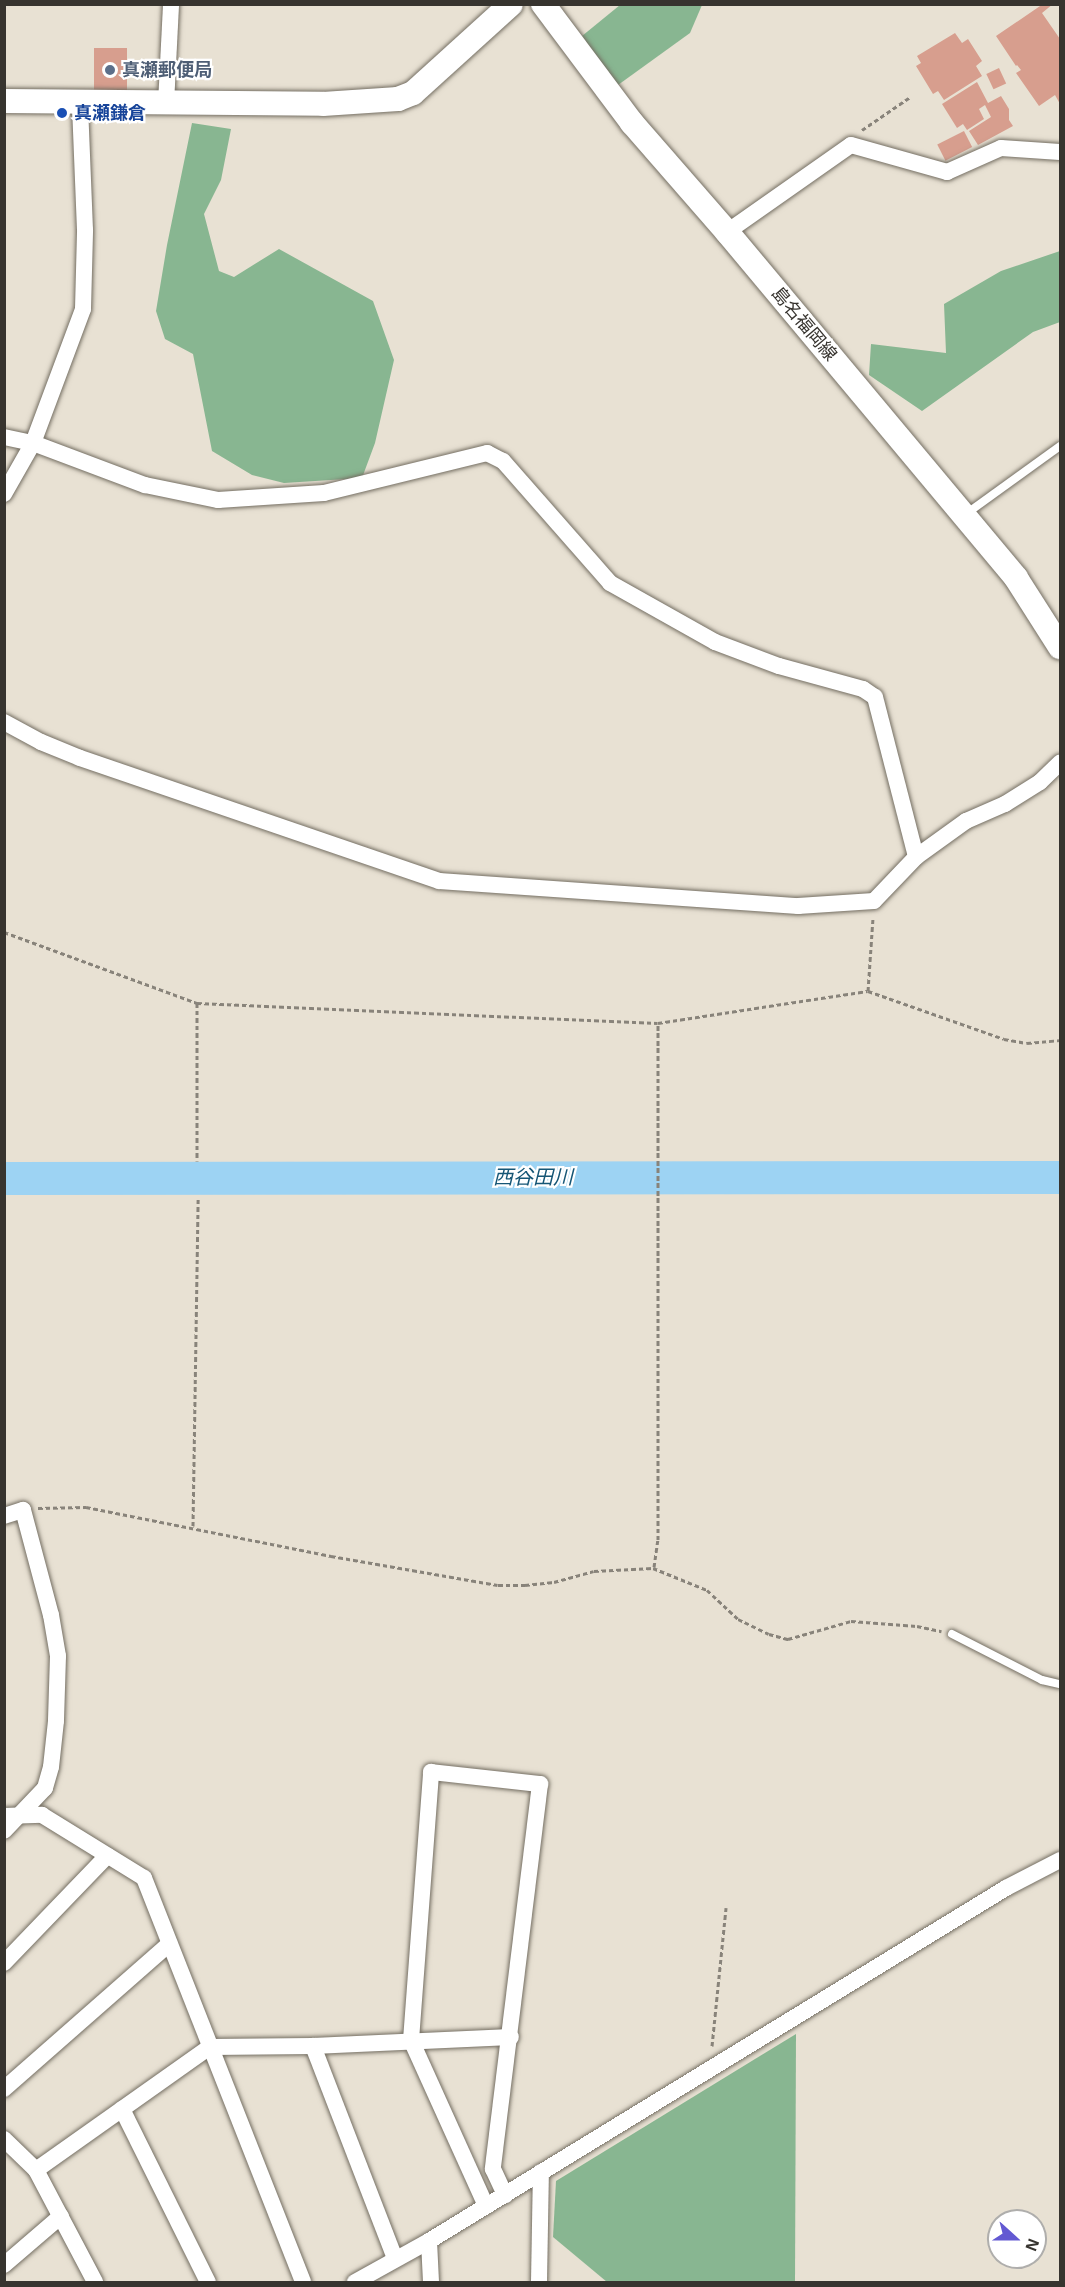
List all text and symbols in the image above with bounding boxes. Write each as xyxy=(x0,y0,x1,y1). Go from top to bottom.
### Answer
place label: 真瀬郵便局 xyxy=(122,59,212,81)
marker: 真瀬郵便局 xyxy=(103,63,117,77)
place label: 真瀬鎌倉 xyxy=(74,102,146,124)
marker: 真瀬鎌倉 xyxy=(55,106,69,120)
street label: 島名福岡線 xyxy=(767,283,841,365)
water label: 西谷田川 xyxy=(493,1165,573,1189)
north arrow xyxy=(987,2209,1047,2269)
text: N xyxy=(1022,2236,1042,2253)

